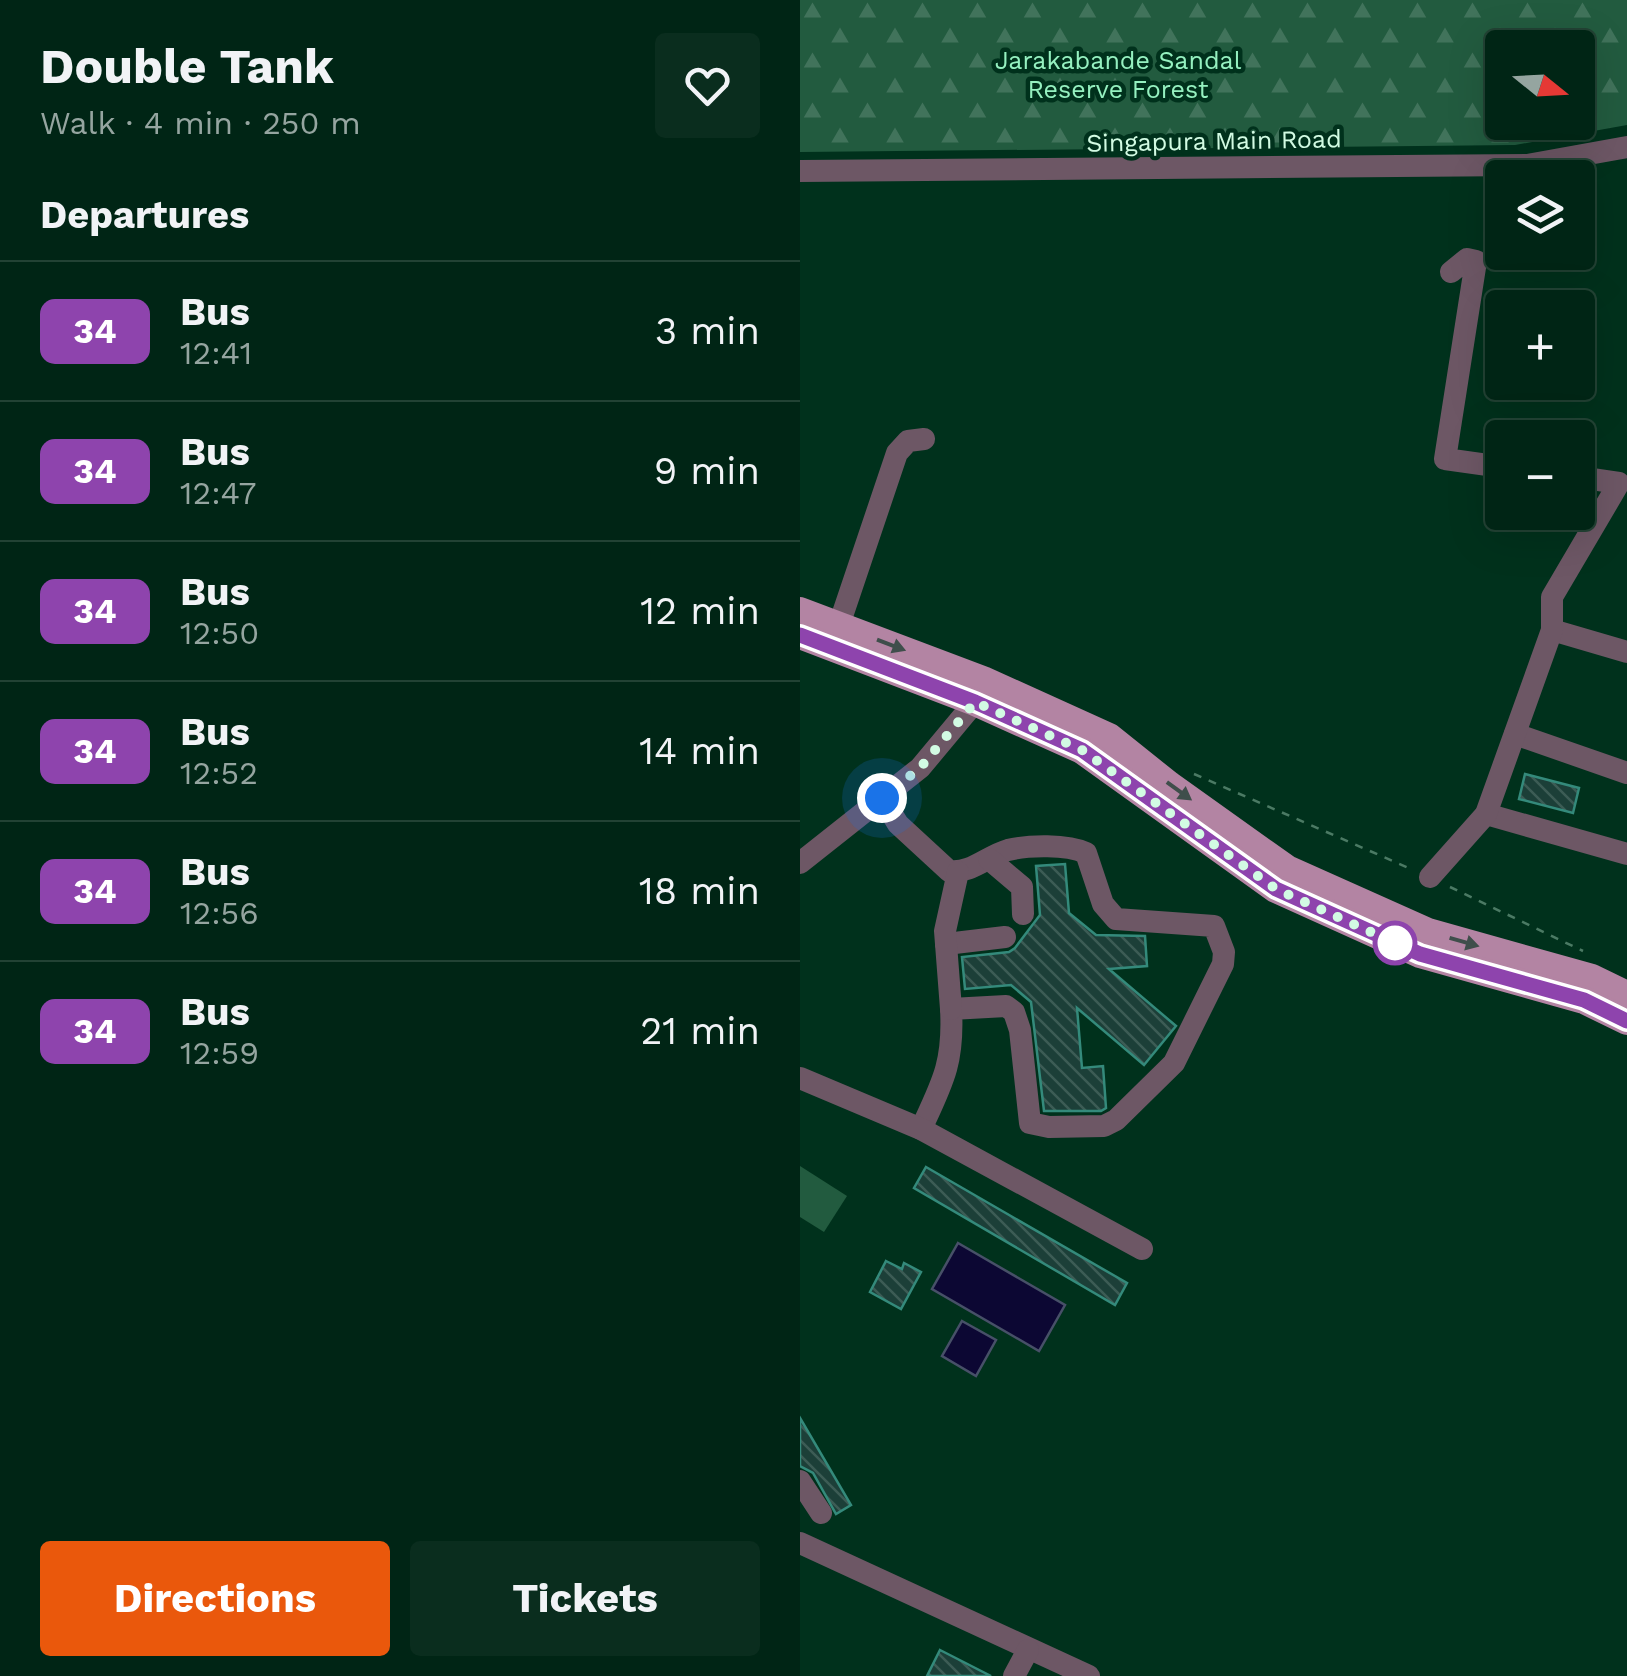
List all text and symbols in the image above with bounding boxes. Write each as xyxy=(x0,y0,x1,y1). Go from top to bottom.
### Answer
north arrow xyxy=(1485,30,1595,140)
map controls xyxy=(1485,30,1595,530)
button: heart xyxy=(655,33,760,138)
text: Double Tank xyxy=(40,38,334,95)
park label: Jarakabande Sandal Reserve Forest xyxy=(995,46,1242,104)
text: Walk · 4 min · 250 m xyxy=(40,104,361,142)
street label: Singapura Main Road xyxy=(1086,124,1342,158)
button: layers xyxy=(1485,160,1595,270)
text: Departures xyxy=(40,193,249,237)
text: Bus xyxy=(180,290,250,334)
button: + xyxy=(1485,290,1595,400)
text: 3 min xyxy=(655,309,760,353)
text: 34 xyxy=(73,310,117,352)
text: 12:41 xyxy=(180,334,252,372)
button: − xyxy=(1485,420,1595,530)
text: Bus xyxy=(180,430,250,474)
text: 9 min xyxy=(654,449,760,493)
text: 34 xyxy=(73,450,117,492)
text: 12:47 xyxy=(180,474,257,512)
text: Bus xyxy=(180,570,250,614)
text: 12 min xyxy=(640,589,760,633)
text: 34 xyxy=(73,590,117,632)
text: 12:50 xyxy=(180,614,259,652)
one-way arrow xyxy=(876,638,906,653)
text: Bus xyxy=(180,710,250,754)
text: 14 min xyxy=(639,729,760,773)
text: 34 xyxy=(73,730,117,772)
text: 12:52 xyxy=(180,754,258,792)
your location xyxy=(857,773,907,823)
one-way arrow xyxy=(1166,781,1192,801)
text: Bus xyxy=(180,850,250,894)
text: 18 min xyxy=(639,869,760,913)
text: 34 xyxy=(73,870,117,912)
text: 12:56 xyxy=(180,894,259,932)
unlabelled marker xyxy=(1374,922,1416,964)
one-way arrow xyxy=(1449,935,1480,951)
text: Bus xyxy=(180,990,250,1034)
text: 21 min xyxy=(640,1009,760,1053)
text: 34 xyxy=(73,1010,117,1052)
text: 12:59 xyxy=(180,1034,259,1072)
button: Directions xyxy=(40,1541,390,1656)
button: Tickets xyxy=(410,1541,760,1656)

